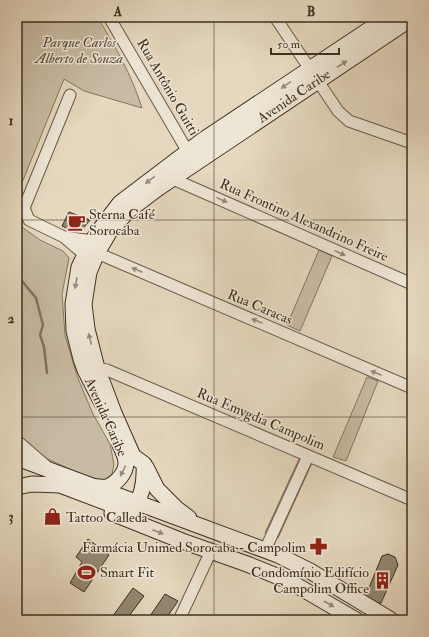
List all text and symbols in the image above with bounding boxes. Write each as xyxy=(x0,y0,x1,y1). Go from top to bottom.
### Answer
text: A xyxy=(113,4,123,20)
text: B xyxy=(307,4,315,20)
scale bar xyxy=(271,30,339,56)
park label: Parque Carlos Alberto de Souza xyxy=(33,34,124,67)
street label: Rua Antônio Guitti xyxy=(133,36,203,139)
text: 50 m xyxy=(277,37,301,52)
one-way arrow xyxy=(337,61,348,68)
street label: Avenida Caribe xyxy=(253,65,334,127)
one-way arrow xyxy=(281,81,291,89)
text: 1 xyxy=(9,113,14,129)
street label: Rua Frontino Alexandrino Freire xyxy=(217,175,391,265)
one-way arrow xyxy=(144,176,155,184)
one-way arrow xyxy=(216,197,227,203)
place label: Sterna Café Sorocaba xyxy=(89,206,155,239)
cafe icon: Sterna Café Sorocaba xyxy=(66,212,86,232)
one-way arrow xyxy=(335,250,346,256)
one-way arrow xyxy=(132,267,143,273)
one-way arrow xyxy=(73,277,79,289)
street label: Rua Caracas xyxy=(225,286,295,328)
text: 2 xyxy=(8,311,15,327)
one-way arrow xyxy=(250,318,262,324)
one-way arrow xyxy=(86,333,92,345)
one-way arrow xyxy=(370,369,382,375)
street label: Avenida Caribe xyxy=(81,374,131,459)
street label: Rua Emygdia Campolim xyxy=(194,384,328,455)
one-way arrow xyxy=(119,466,126,477)
shop icon: Tattoo Calleda xyxy=(43,507,63,527)
text: 3 xyxy=(9,509,14,525)
place label: Tattoo Calleda xyxy=(66,509,148,526)
one-way arrow xyxy=(153,529,165,535)
pharmacy icon: Farmácia Unimed Sorocaba - Campolim xyxy=(309,537,329,557)
place label: Farmácia Unimed Sorocaba - Campolim xyxy=(82,539,306,557)
sports icon: Smart Fit xyxy=(77,562,97,582)
place label: Smart Fit xyxy=(100,564,154,581)
place label: Condomínio Edifício Campolim Office xyxy=(251,564,369,598)
building icon: Condomínio Edifício Campolim Office xyxy=(372,570,392,590)
one-way arrow xyxy=(323,600,335,607)

